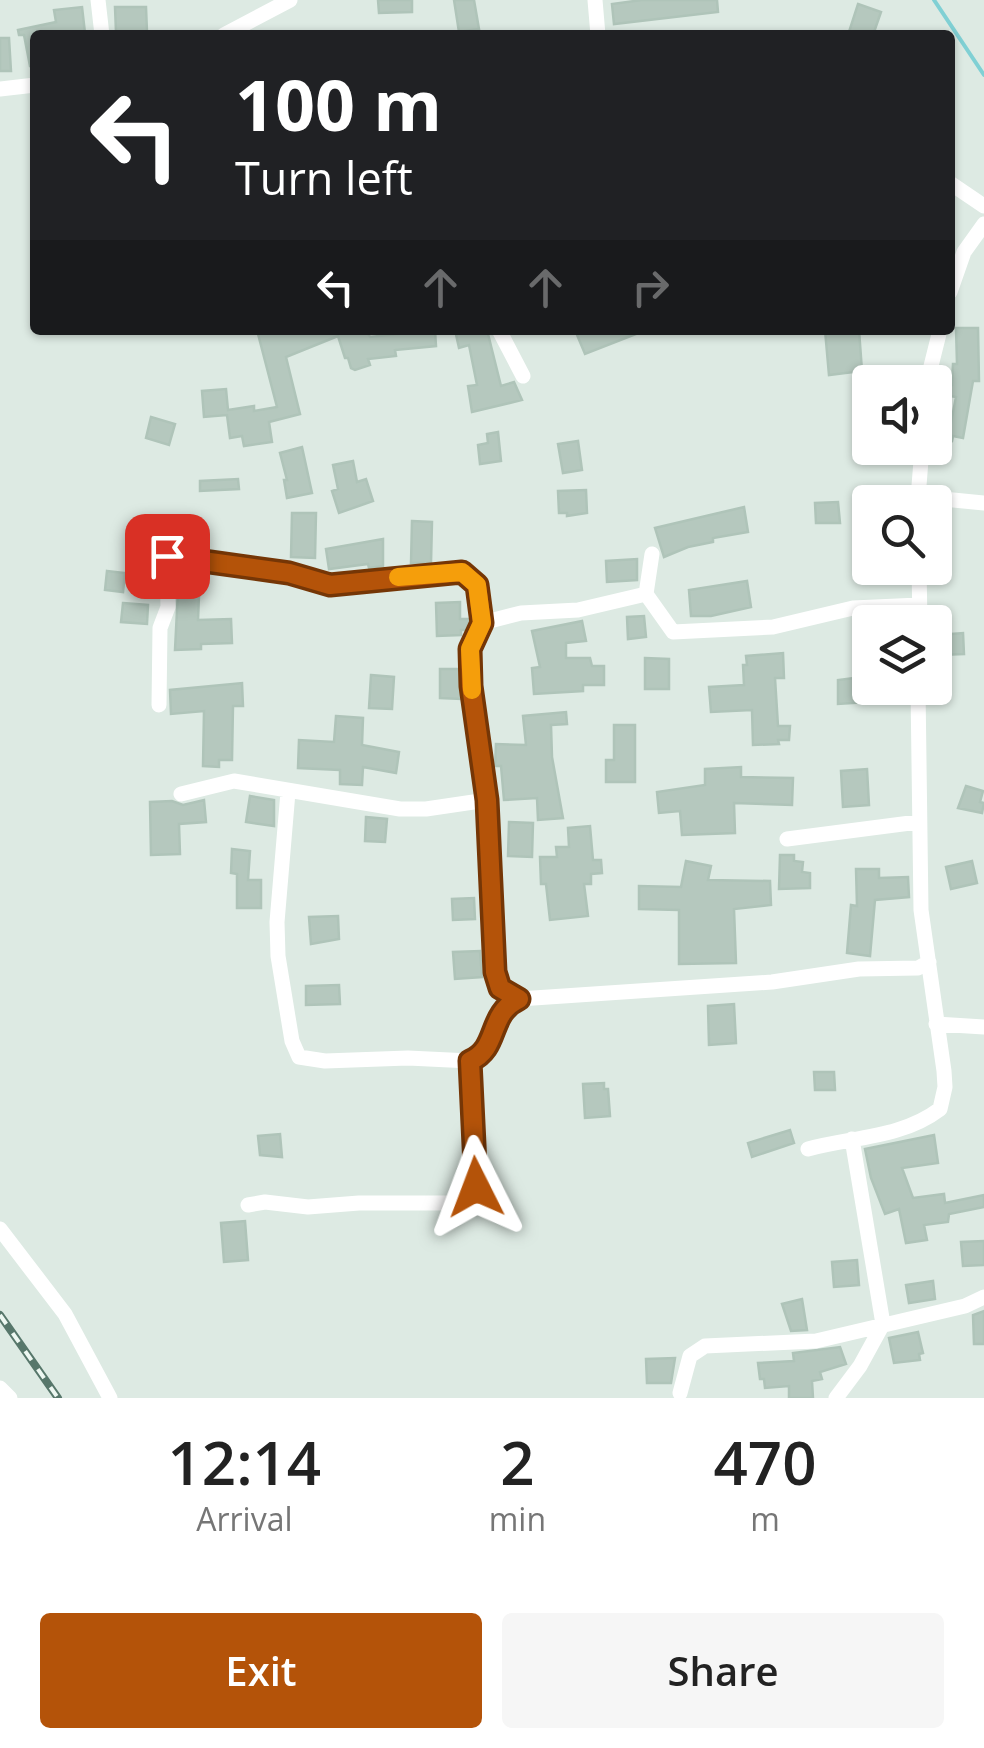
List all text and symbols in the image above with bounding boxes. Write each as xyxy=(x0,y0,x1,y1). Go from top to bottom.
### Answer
text: 100 m xyxy=(235,56,442,152)
icon: left xyxy=(70,70,200,200)
text: Turn left xyxy=(235,147,413,208)
icon: left xyxy=(308,260,363,315)
icon: ahead xyxy=(413,260,468,315)
icon: ahead xyxy=(518,260,573,315)
icon: right xyxy=(623,260,678,315)
map controls xyxy=(852,365,952,705)
button: sound xyxy=(852,365,952,465)
button: search xyxy=(852,485,952,585)
pin xyxy=(125,514,210,599)
icon: arrive xyxy=(140,529,195,584)
button: layers xyxy=(852,605,952,705)
position arrow xyxy=(424,1135,528,1239)
text: 12:14 xyxy=(168,1421,321,1503)
text: 2 xyxy=(500,1421,535,1503)
text: 470 xyxy=(714,1421,816,1503)
text: Arrival xyxy=(196,1497,293,1540)
text: min xyxy=(489,1497,546,1540)
text: m xyxy=(750,1497,780,1540)
button: Exit xyxy=(40,1613,482,1728)
button: Share xyxy=(502,1613,944,1728)

